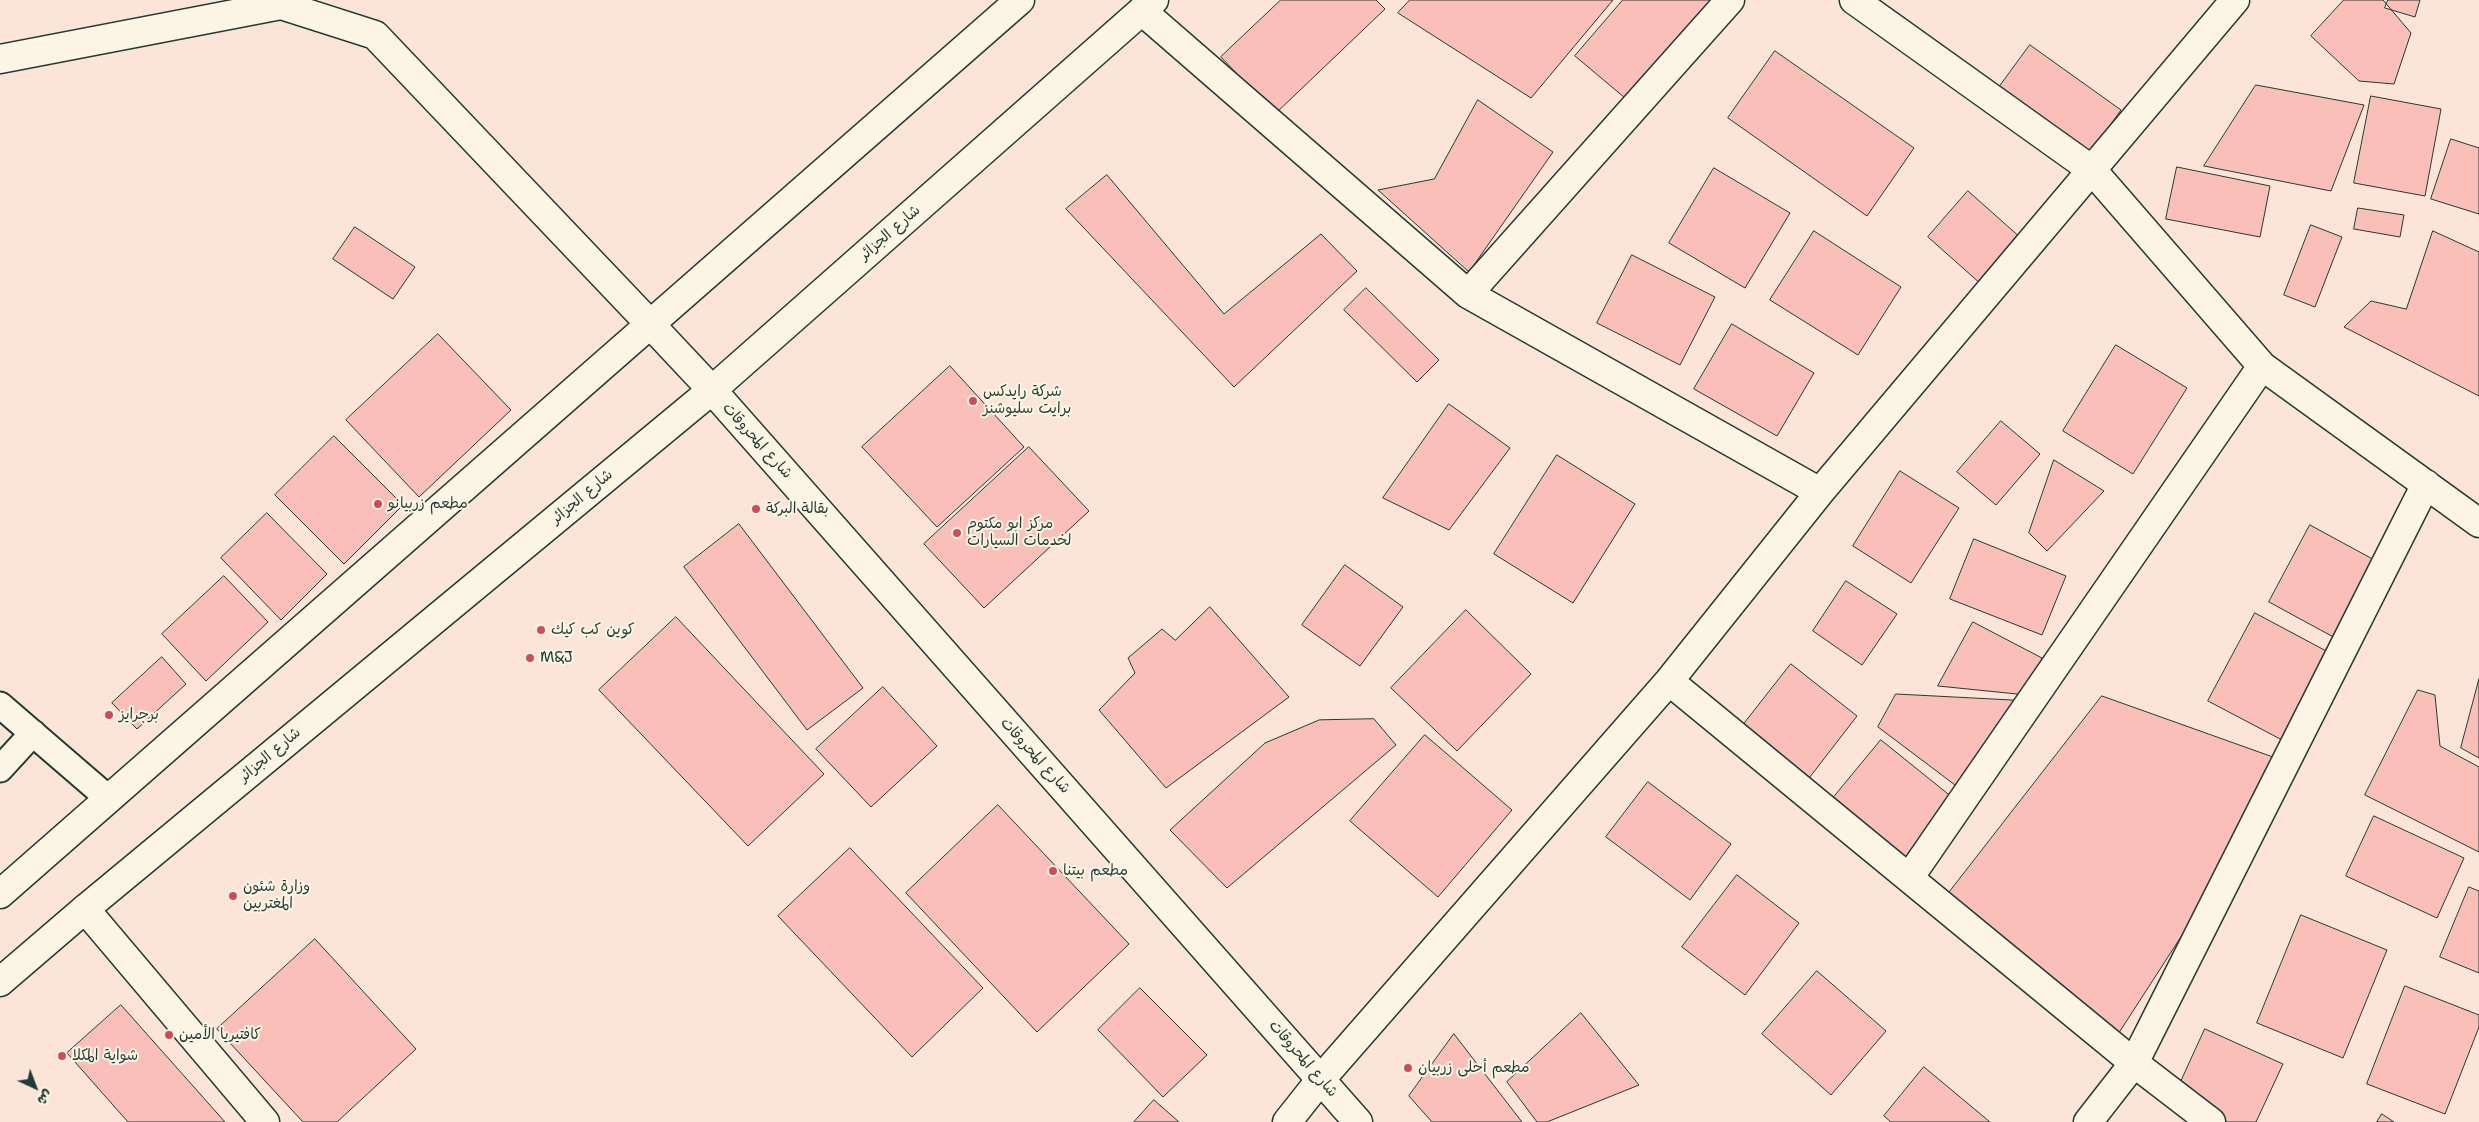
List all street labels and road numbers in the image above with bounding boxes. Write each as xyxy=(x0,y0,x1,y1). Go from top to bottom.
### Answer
street label: شارع الجزائر xyxy=(856,202,924,264)
street label: شارع المحروقات xyxy=(718,399,796,483)
street label: شارع الجزائر xyxy=(547,466,617,528)
street label: شارع المحروقات xyxy=(996,714,1074,798)
street label: شارع الجزائر xyxy=(235,724,305,786)
street label: شارع المحروقات xyxy=(1265,1017,1341,1101)

